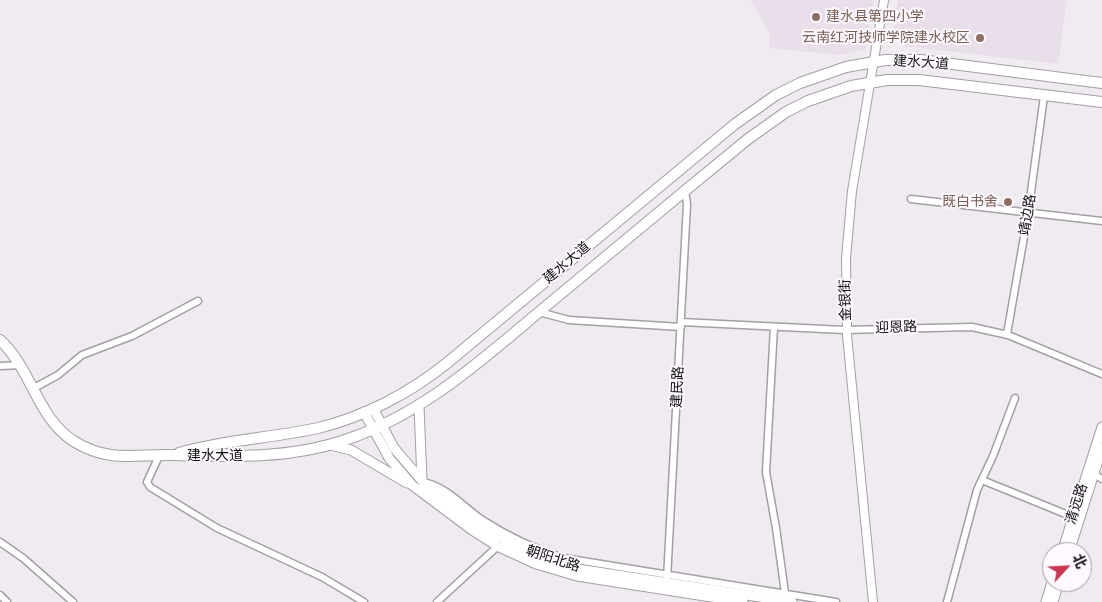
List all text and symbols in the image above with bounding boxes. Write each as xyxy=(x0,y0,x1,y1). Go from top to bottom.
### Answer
place label: 建水县第四小学 xyxy=(826,9,924,25)
marker: 建水县第四小学 xyxy=(810,11,822,23)
place label: 云南红河技师学院建水校区 xyxy=(802,30,970,46)
marker: 云南红河技师学院建水校区 xyxy=(974,32,986,44)
street label: 建水大道 xyxy=(892,53,950,73)
street label: 靖边路 xyxy=(1016,193,1040,237)
place label: 既白书舍 xyxy=(942,194,998,210)
marker: 既白书舍 xyxy=(1002,196,1014,208)
street label: 建水大道 xyxy=(540,239,594,287)
street label: 金银街 xyxy=(837,279,855,321)
street label: 迎恩路 xyxy=(875,319,917,337)
street label: 建民路 xyxy=(669,366,687,408)
street label: 建水大道 xyxy=(187,448,243,464)
street label: 清远路 xyxy=(1063,481,1091,527)
street label: 朝阳北路 xyxy=(524,542,582,576)
north arrow xyxy=(1042,542,1092,592)
text: 北 xyxy=(1069,551,1090,571)

